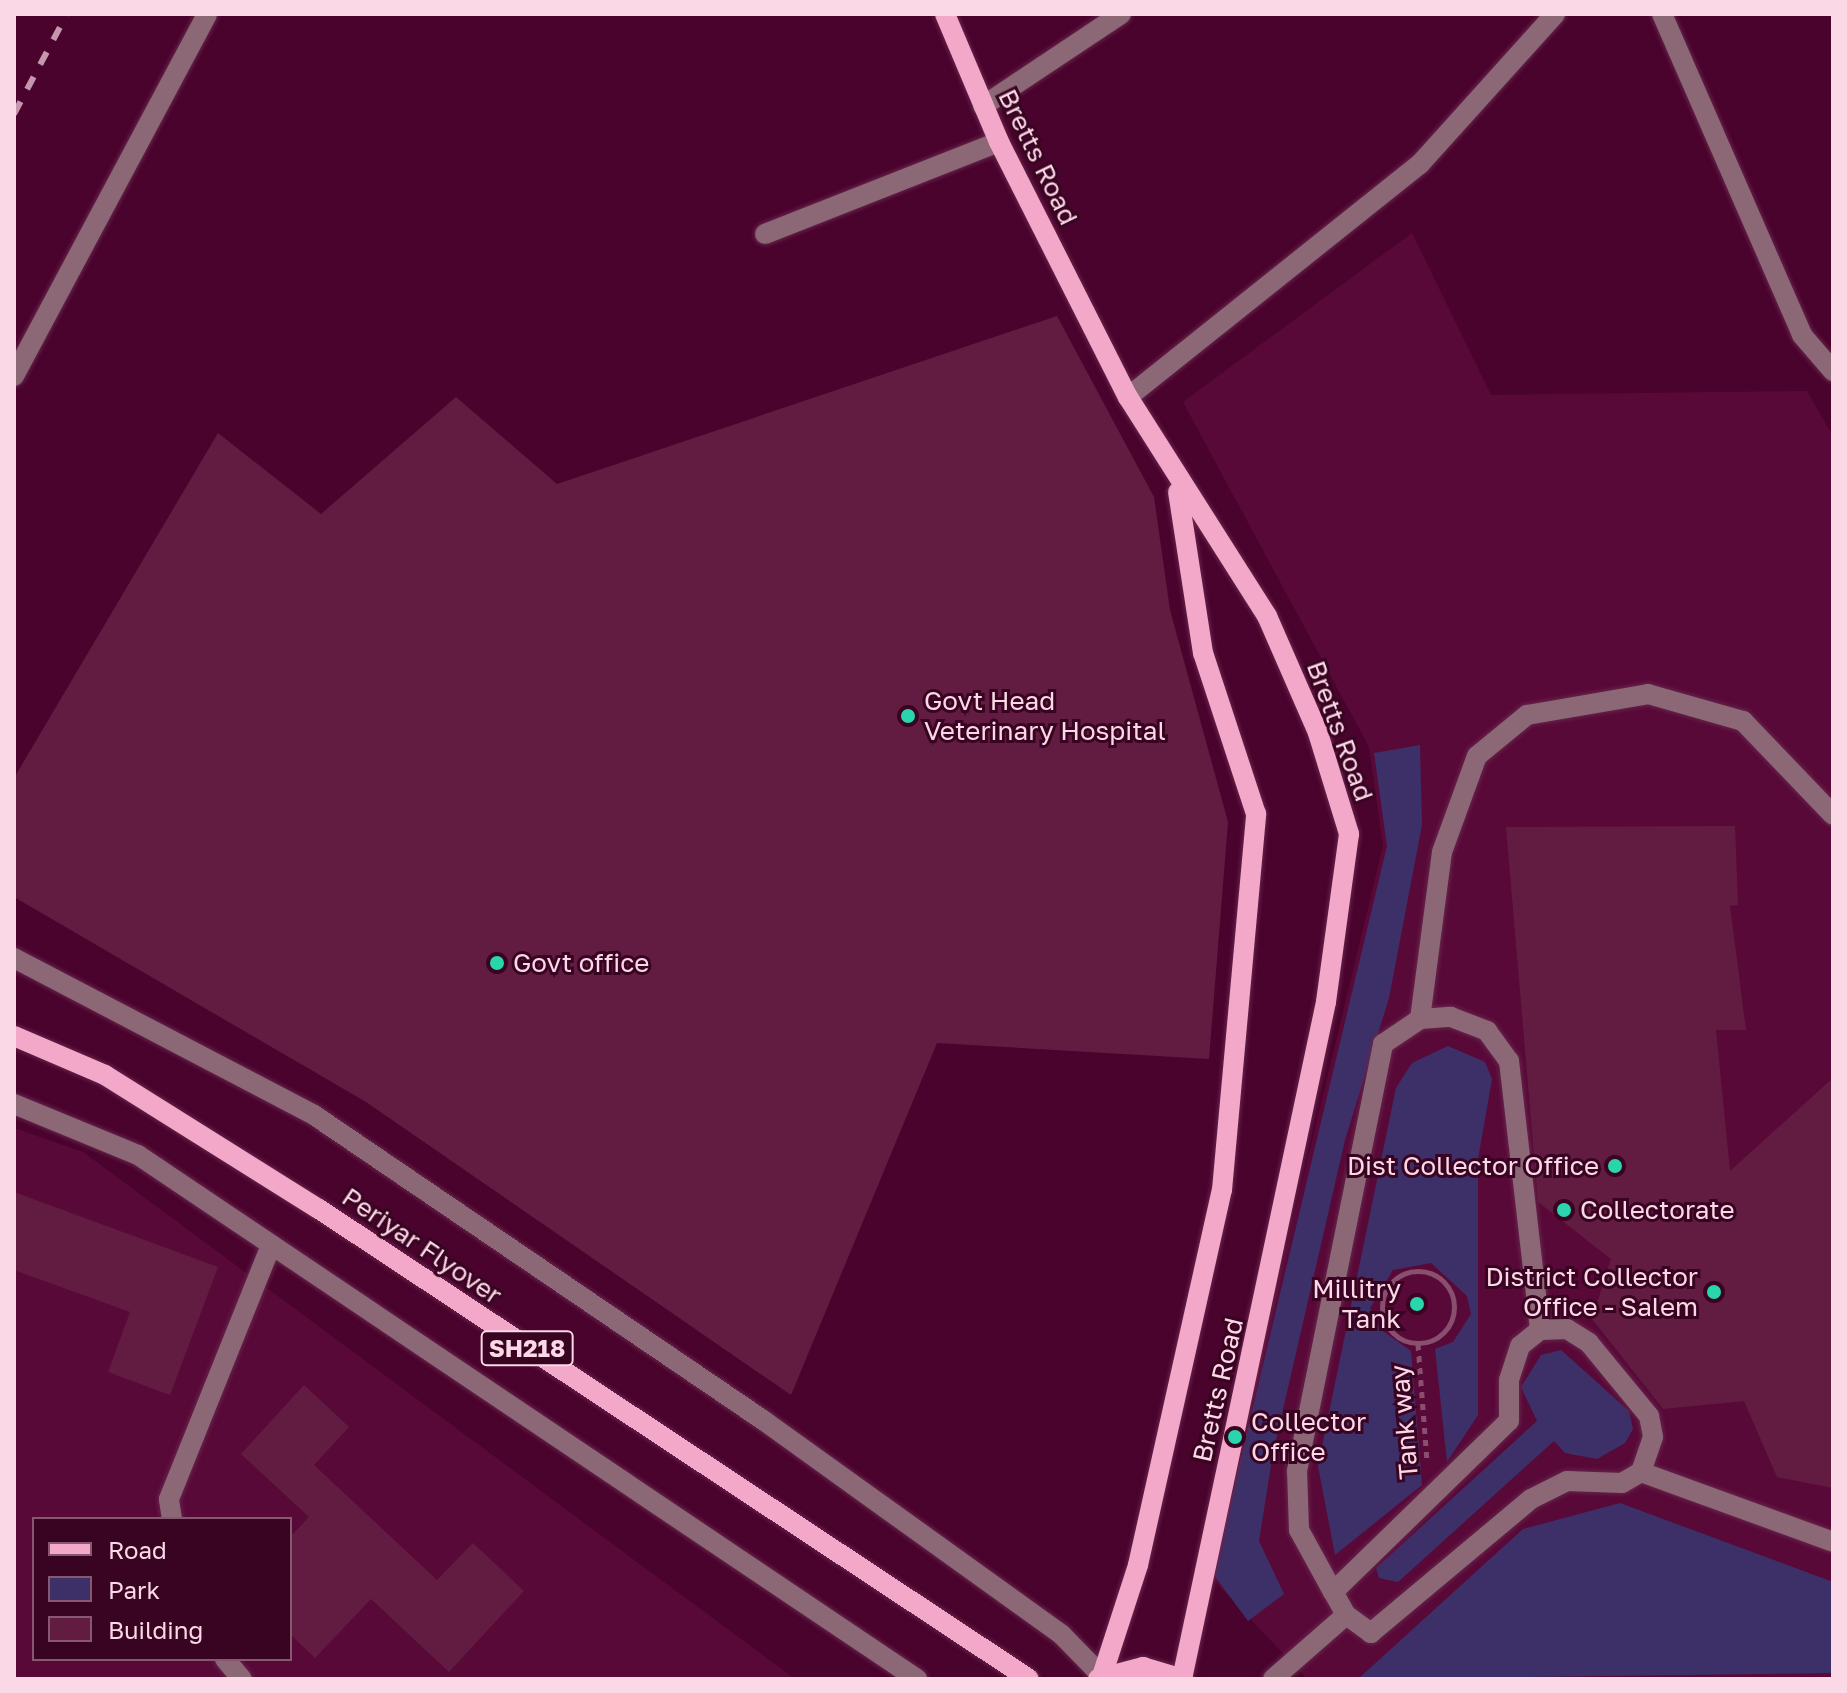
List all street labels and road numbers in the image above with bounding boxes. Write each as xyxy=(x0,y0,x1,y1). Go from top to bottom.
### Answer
street label: Bretts Road xyxy=(992,84,1084,230)
street label: Bretts Road xyxy=(1300,657,1380,805)
street label: Periyar Flyover xyxy=(336,1181,508,1311)
street label: Bretts Road xyxy=(1186,1315,1250,1465)
road number: SH218 xyxy=(479,1328,575,1368)
street label: Tank way xyxy=(1383,1363,1425,1481)

